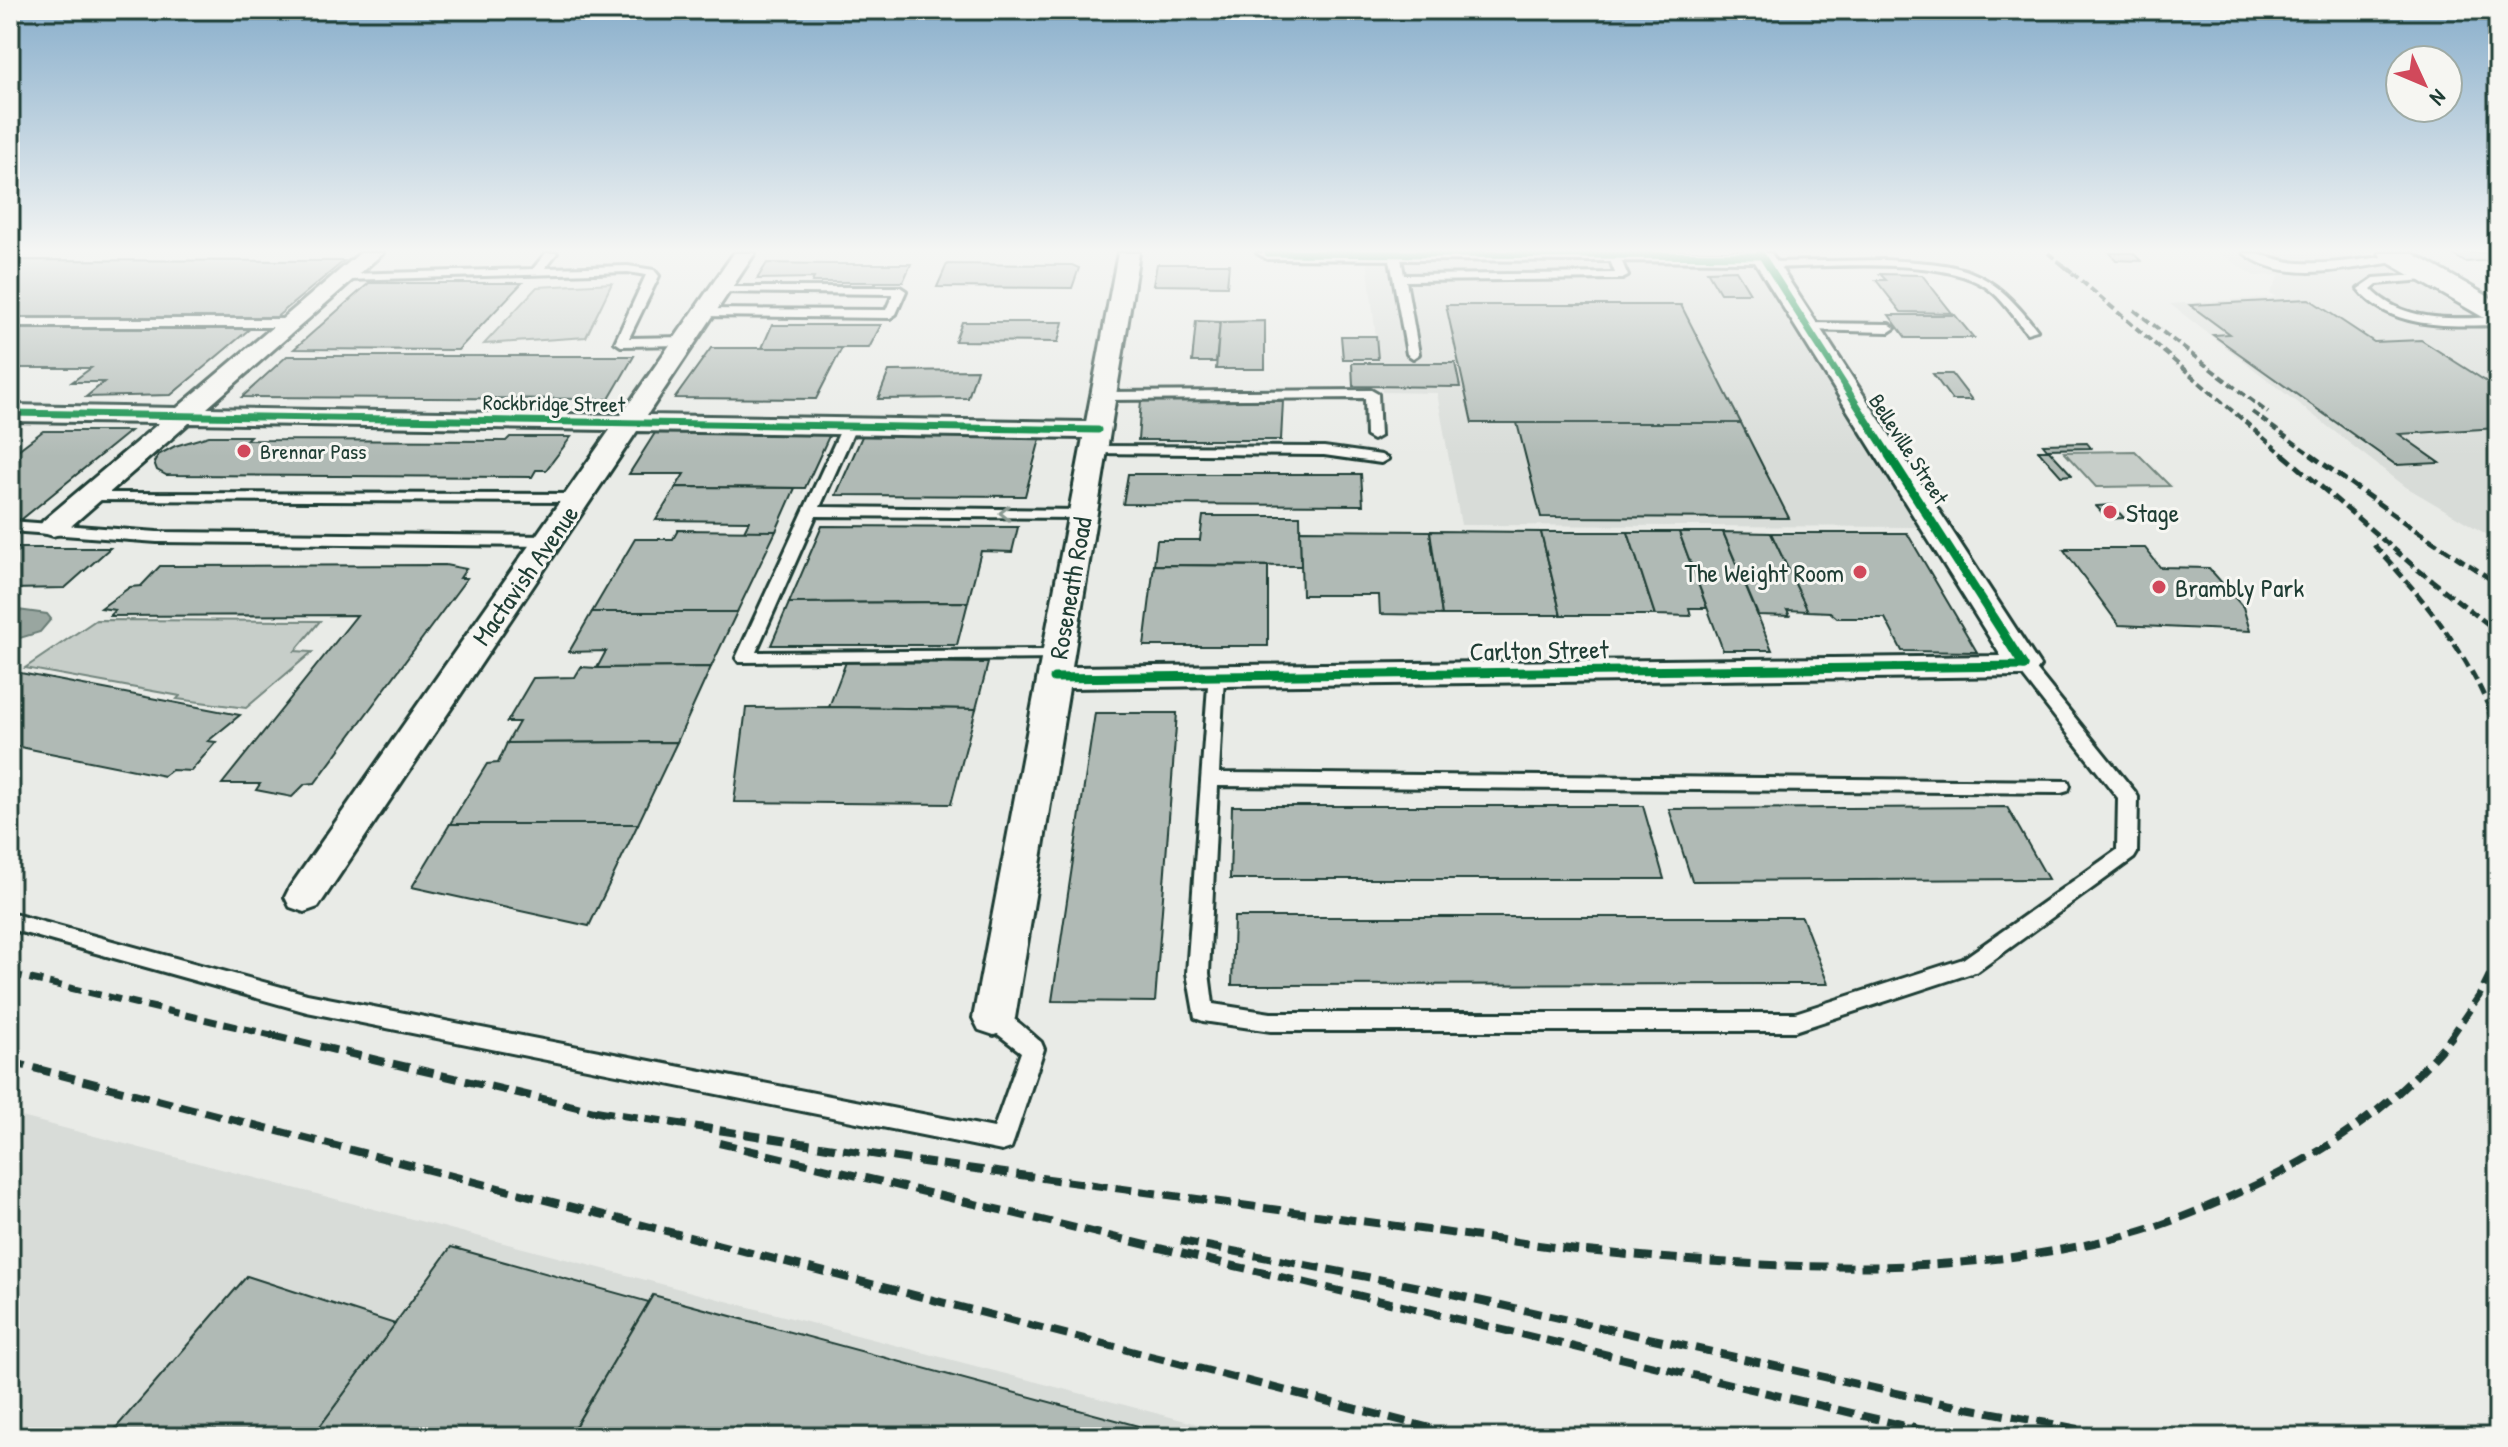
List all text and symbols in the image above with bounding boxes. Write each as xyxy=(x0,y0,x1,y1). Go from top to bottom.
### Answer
north arrow xyxy=(2384,44,2464,124)
text: N xyxy=(2423,83,2453,113)
street label: Rockbridge Street xyxy=(483,387,626,419)
street label: Belleville Street xyxy=(1862,388,1956,511)
place label: Brennar Pass xyxy=(260,436,367,466)
marker: Brennar Pass xyxy=(235,442,253,460)
place label: Stage xyxy=(2126,495,2179,530)
street label: Mactavish Avenue xyxy=(464,498,586,652)
marker: Stage xyxy=(2101,503,2119,521)
one-way arrow xyxy=(998,504,1011,522)
street label: Roseneath Road xyxy=(1040,514,1100,662)
place label: The Weight Room xyxy=(1685,555,1844,590)
marker: The Weight Room xyxy=(1851,563,1869,581)
place label: Brambly Park xyxy=(2175,570,2304,605)
marker: Brambly Park xyxy=(2150,578,2168,596)
street label: Carlton Street xyxy=(1469,631,1610,669)

